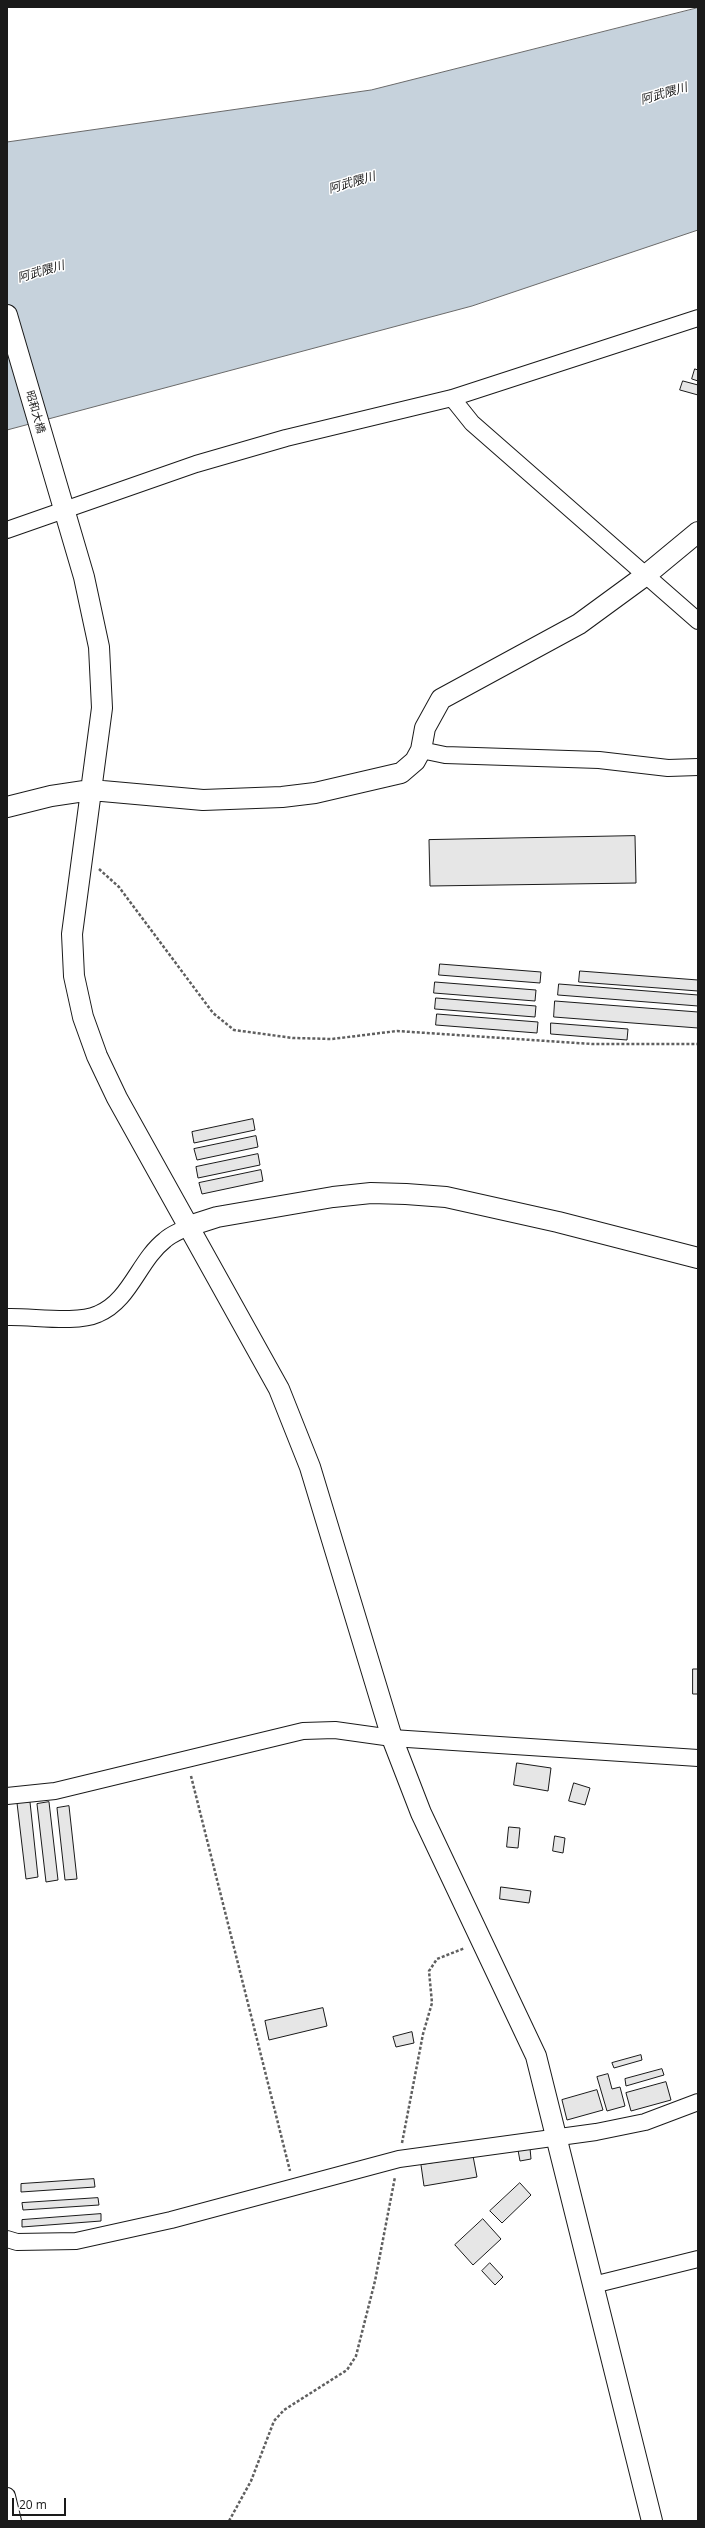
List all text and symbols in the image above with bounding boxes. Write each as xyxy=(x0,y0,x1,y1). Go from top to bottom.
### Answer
water label: 阿武隈川 xyxy=(639,80,689,108)
water label: 阿武隈川 xyxy=(327,169,377,197)
water label: 阿武隈川 xyxy=(16,258,66,286)
street label: 昭和大橋 xyxy=(23,389,47,435)
scale bar xyxy=(14,2490,68,2516)
text: 20 m xyxy=(19,2496,47,2513)

